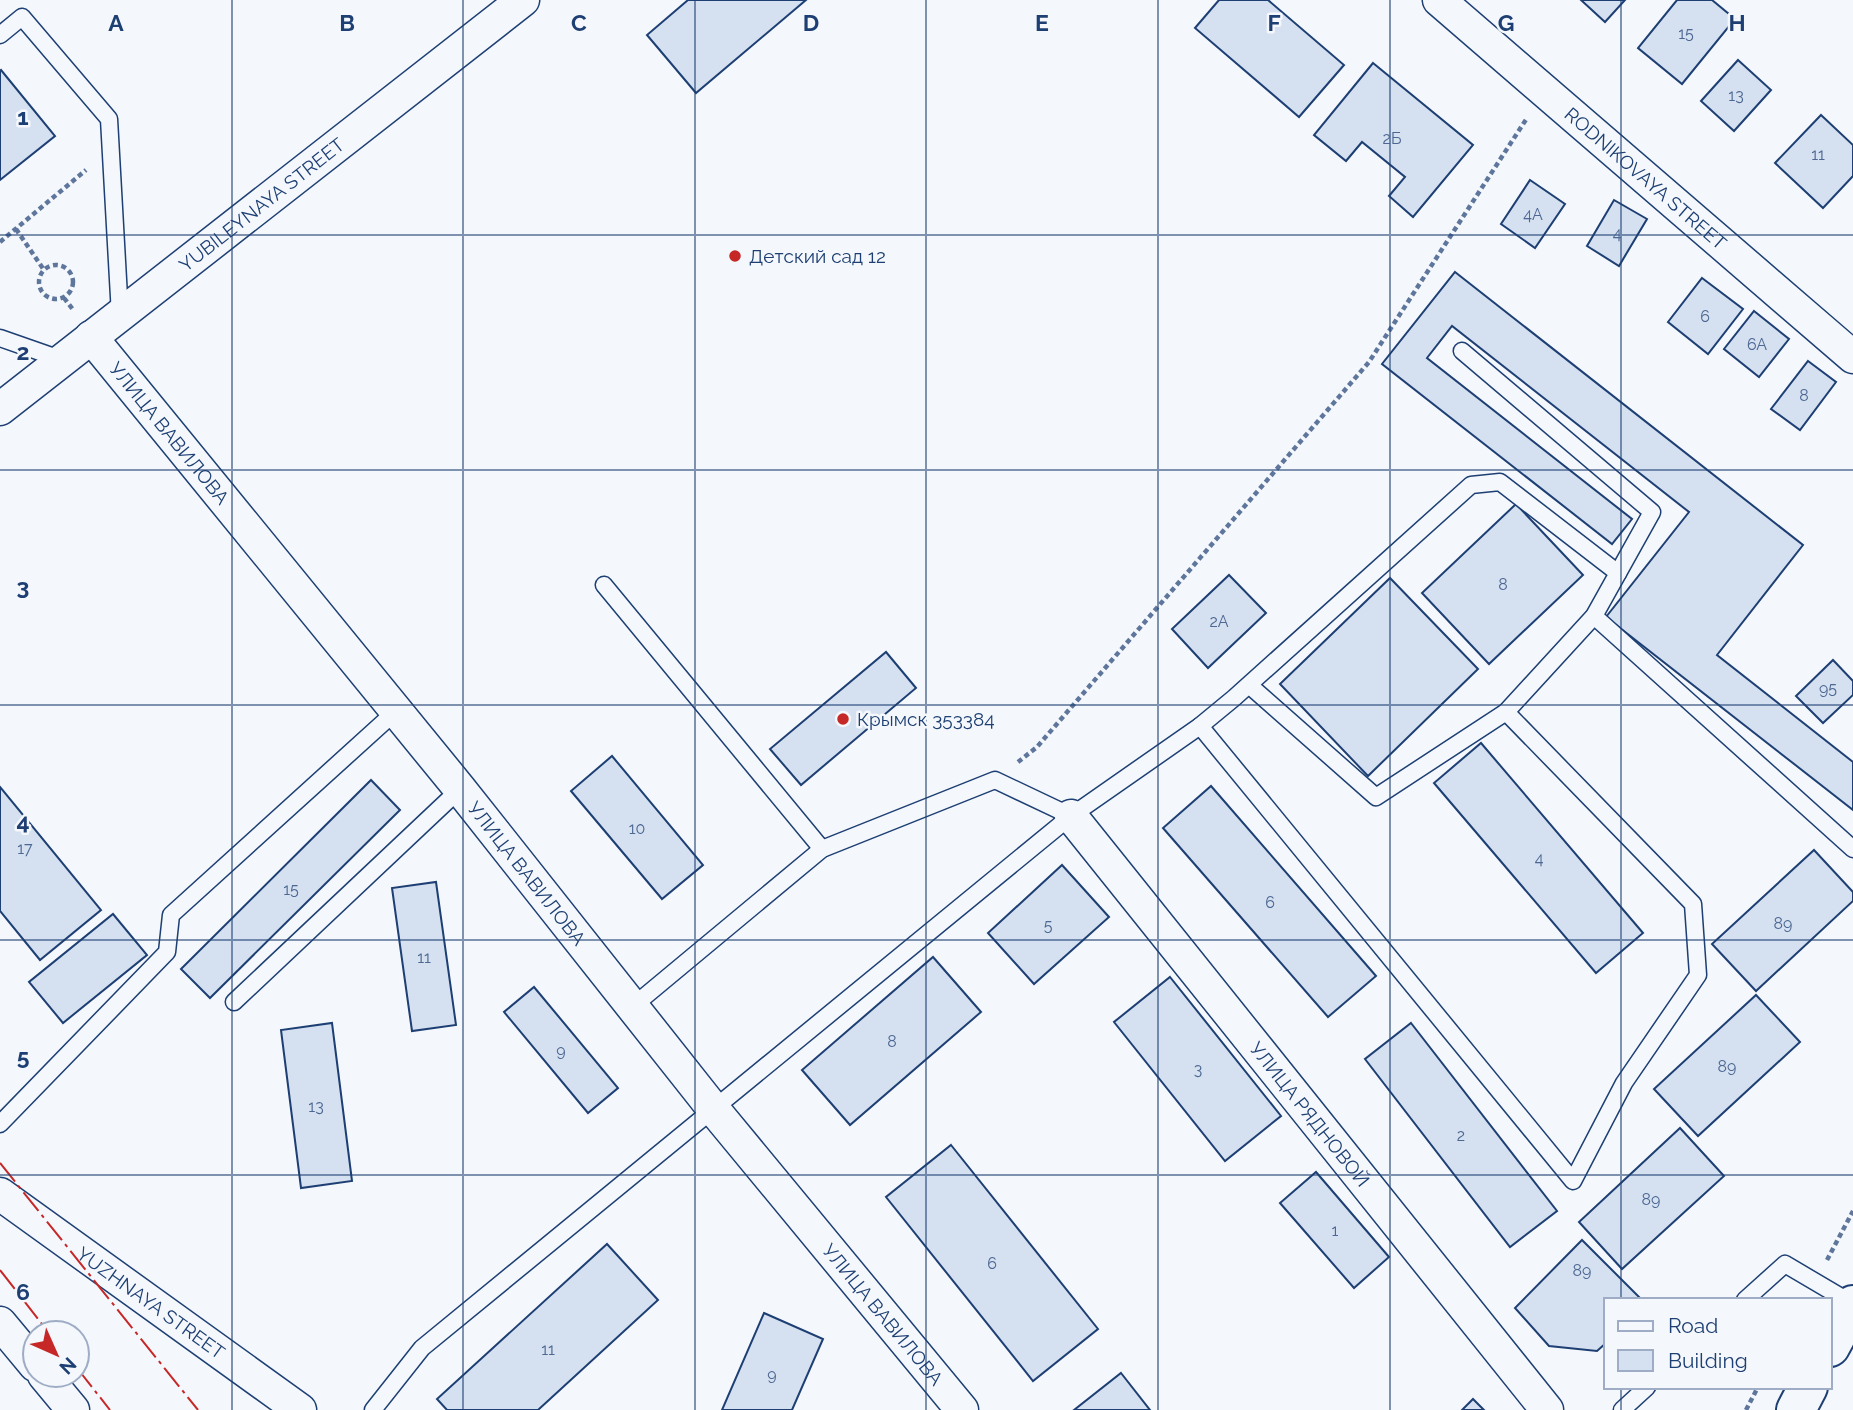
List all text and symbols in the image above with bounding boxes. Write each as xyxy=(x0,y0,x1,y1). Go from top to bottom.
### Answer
text: A xyxy=(108,9,124,36)
text: B xyxy=(339,9,355,36)
text: C xyxy=(571,9,587,36)
text: D xyxy=(803,9,819,36)
text: E xyxy=(1035,9,1049,36)
text: F xyxy=(1267,9,1281,36)
text: G xyxy=(1498,9,1514,36)
text: H xyxy=(1728,9,1746,36)
house number: 15 xyxy=(1678,24,1694,43)
house number: 13 xyxy=(1728,86,1744,105)
text: 1 xyxy=(17,103,29,130)
street label: RODNIKOVAYA STREET xyxy=(1560,103,1731,254)
house number: 2Б xyxy=(1383,129,1401,148)
street label: YUBILEYNAYA STREET xyxy=(175,133,349,276)
house number: 11 xyxy=(1811,145,1825,164)
house number: 4А xyxy=(1523,205,1543,224)
house number: 4 xyxy=(1613,224,1622,243)
place label: Детский сад 12 xyxy=(749,245,886,267)
marker: Детский сад 12 xyxy=(727,248,743,264)
house number: 6 xyxy=(1700,307,1710,326)
house number: 6А xyxy=(1747,335,1767,354)
text: 2 xyxy=(17,338,29,365)
street label: УЛИЦА ВАВИЛОВА xyxy=(105,358,234,509)
house number: 8 xyxy=(1799,386,1809,405)
text: 3 xyxy=(17,573,29,600)
house number: 8 xyxy=(1498,575,1508,594)
house number: 2А xyxy=(1209,612,1229,631)
house number: 95 xyxy=(1819,679,1837,698)
place label: Крымск 353384 xyxy=(857,708,995,730)
marker: Крымск 353384 xyxy=(835,711,851,727)
street label: УЛИЦА ВАВИЛОВА xyxy=(463,797,590,949)
text: 4 xyxy=(16,808,30,835)
house number: 10 xyxy=(629,819,645,838)
house number: 17 xyxy=(17,839,33,858)
house number: 4 xyxy=(1535,849,1544,868)
house number: 15 xyxy=(283,880,299,899)
house number: 6 xyxy=(1265,893,1275,912)
house number: 89 xyxy=(1774,914,1792,933)
house number: 5 xyxy=(1044,916,1053,935)
house number: 11 xyxy=(417,948,431,967)
house number: 8 xyxy=(887,1032,897,1051)
street label: УЛИЦА РЯДНОВОЙ xyxy=(1245,1037,1374,1191)
house number: 9 xyxy=(556,1041,566,1060)
text: 5 xyxy=(17,1043,30,1070)
house number: 89 xyxy=(1718,1057,1736,1076)
house number: 3 xyxy=(1194,1060,1202,1079)
house number: 13 xyxy=(308,1097,324,1116)
house number: 2 xyxy=(1457,1126,1465,1145)
house number: 89 xyxy=(1642,1190,1660,1209)
house number: 1 xyxy=(1332,1221,1339,1240)
street label: УЛИЦА ВАВИЛОВА xyxy=(818,1239,948,1390)
street label: YUZHNAYA STREET xyxy=(73,1242,230,1364)
house number: 6 xyxy=(987,1254,997,1273)
house number: 89 xyxy=(1573,1261,1591,1280)
text: 6 xyxy=(16,1278,30,1305)
legend xyxy=(1604,1298,1832,1389)
text: Road xyxy=(1668,1313,1718,1338)
north arrow xyxy=(21,1319,91,1389)
house number: 11 xyxy=(541,1340,555,1359)
text: Building xyxy=(1668,1348,1748,1373)
text: N xyxy=(55,1353,81,1379)
house number: 9 xyxy=(767,1365,777,1384)

